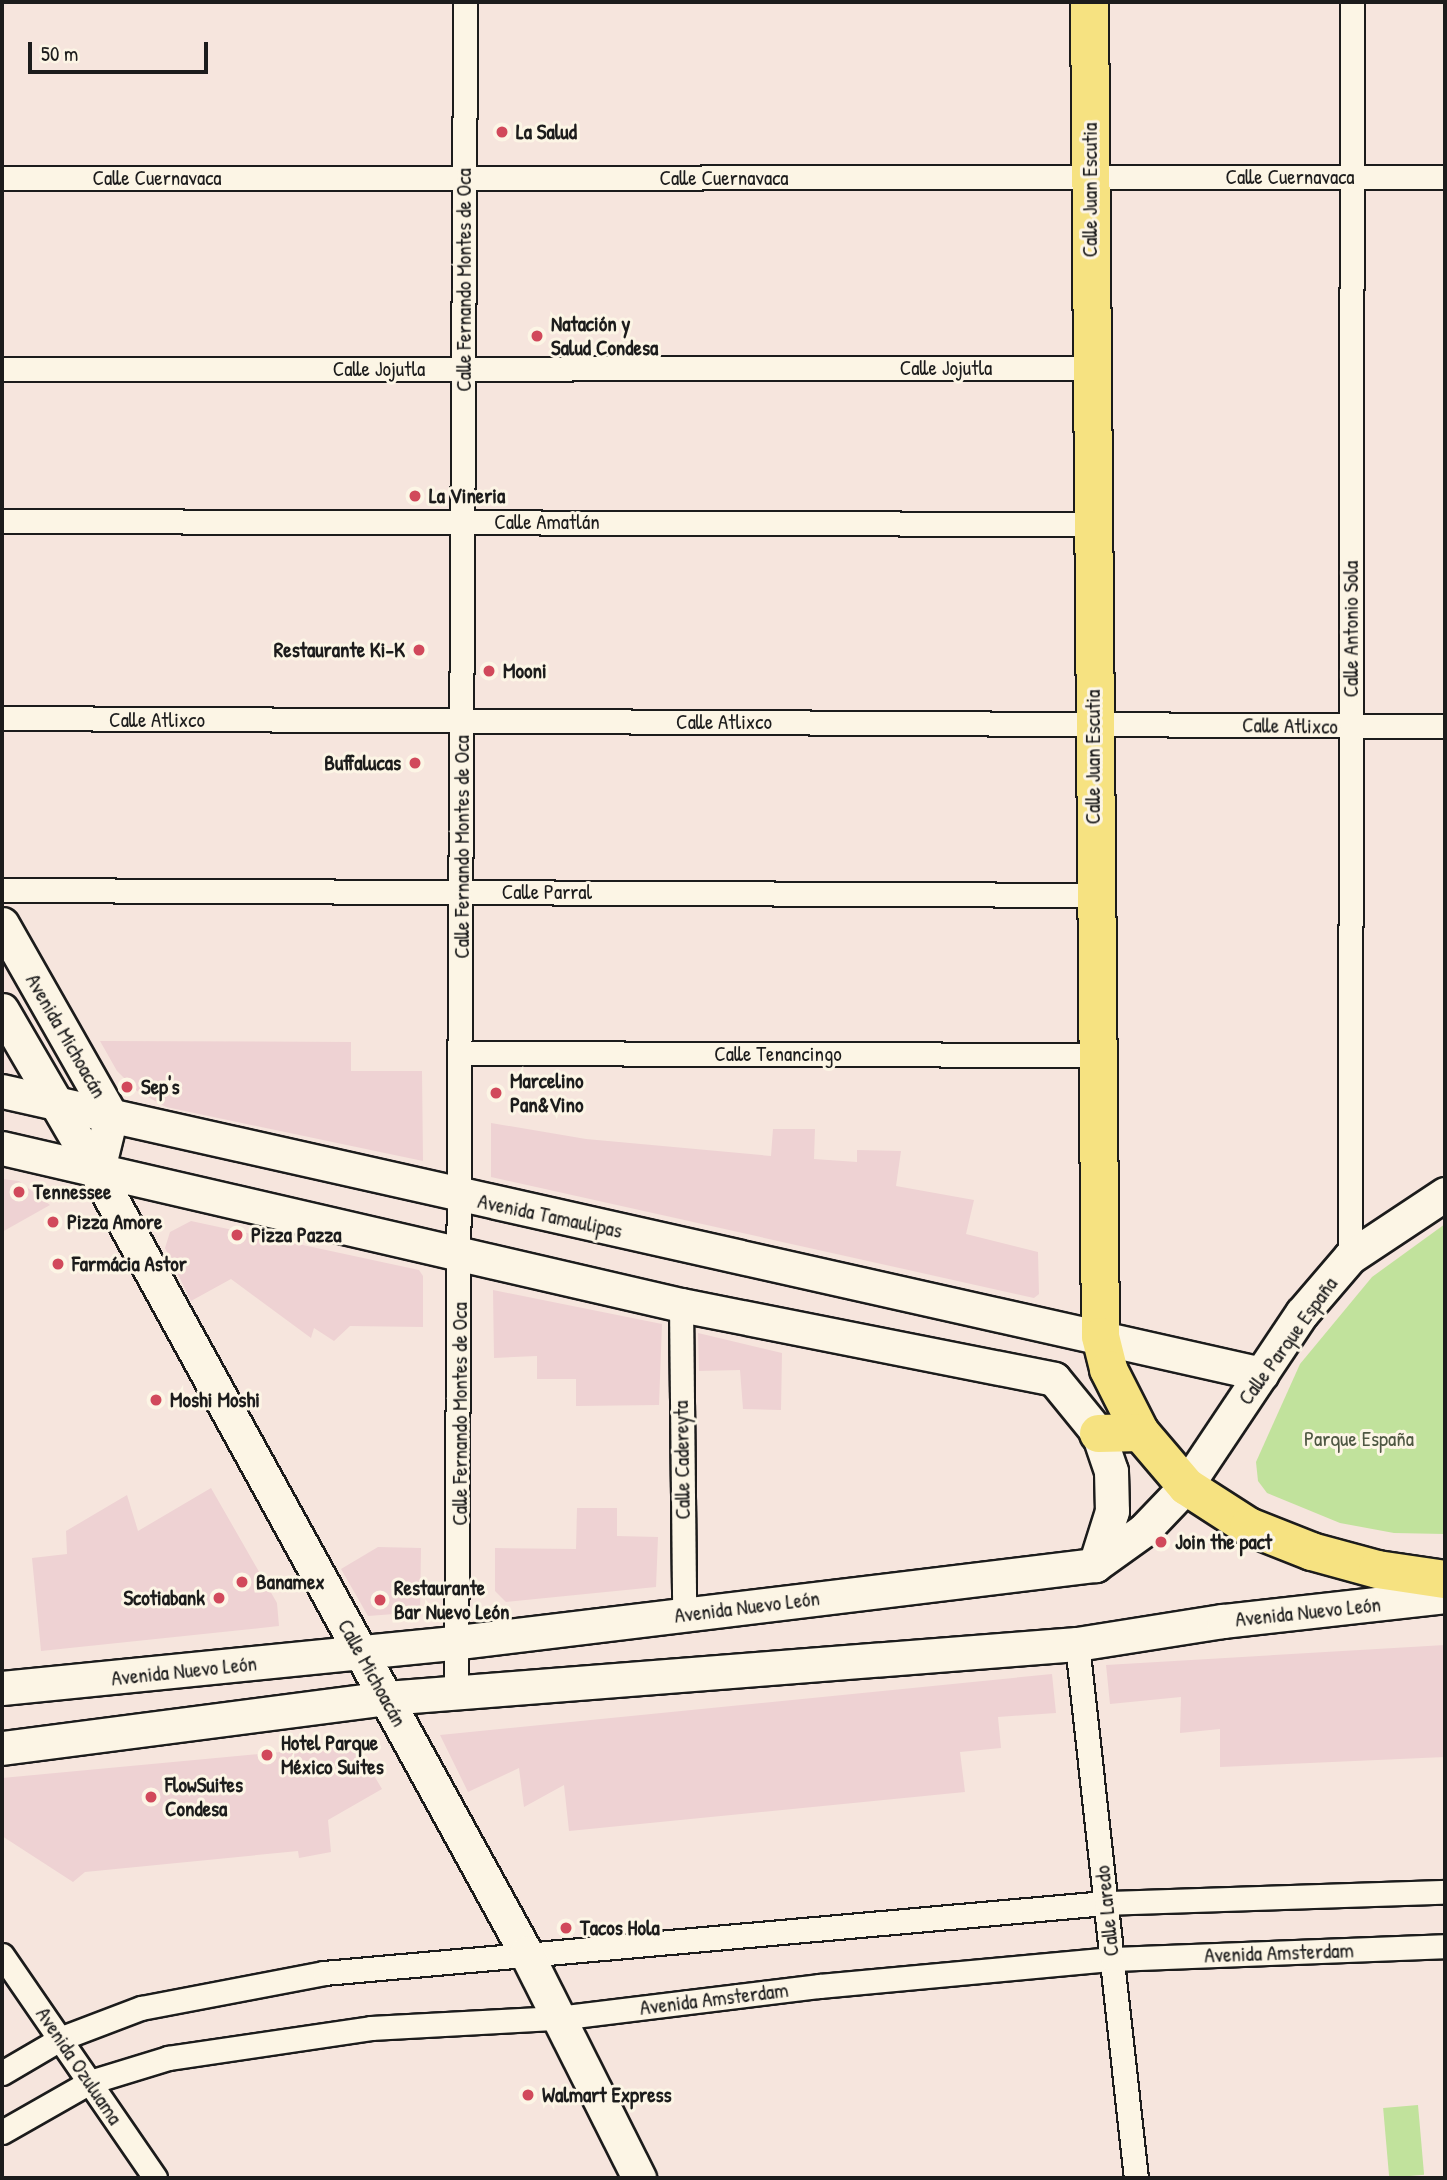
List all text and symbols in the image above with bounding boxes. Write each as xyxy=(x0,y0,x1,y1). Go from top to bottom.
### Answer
scale bar xyxy=(32,28,212,72)
text: 50 m xyxy=(41,39,78,68)
place label: La Salud xyxy=(516,119,577,145)
street label: Calle Juan Escutia xyxy=(1077,123,1103,257)
marker: La Salud xyxy=(494,124,510,140)
street label: Calle Cuernavaca xyxy=(1225,164,1355,190)
street label: Calle Cuernavaca xyxy=(92,165,222,191)
street label: Calle Cuernavaca xyxy=(659,165,789,191)
street label: Calle Fernando Montes de Oca xyxy=(451,168,477,392)
place label: Natación y Salud Condesa xyxy=(551,311,658,361)
marker: Natación y Salud Condesa xyxy=(529,328,545,344)
street label: Calle Jojutla xyxy=(900,355,992,381)
street label: Calle Jojutla xyxy=(333,356,425,382)
place label: La Vineria xyxy=(429,483,505,509)
marker: La Vineria xyxy=(407,488,423,504)
street label: Calle Amatlán xyxy=(494,509,600,535)
street label: Calle Antonio Sola xyxy=(1338,561,1364,697)
place label: Restaurante Ki-K xyxy=(274,637,405,663)
marker: Restaurante Ki-K xyxy=(411,642,427,658)
place label: Mooni xyxy=(503,658,547,684)
marker: Mooni xyxy=(481,663,497,679)
street label: Calle Juan Escutia xyxy=(1080,690,1106,824)
street label: Calle Atlixco xyxy=(109,707,205,733)
street label: Calle Atlixco xyxy=(676,709,772,735)
street label: Calle Atlixco xyxy=(1242,713,1338,739)
street label: Calle Fernando Montes de Oca xyxy=(449,735,475,959)
place label: Buffalucas xyxy=(324,750,401,776)
marker: Buffalucas xyxy=(407,755,423,771)
street label: Calle Parral xyxy=(502,879,592,905)
street label: Avenida Michoacán xyxy=(20,969,112,1103)
street label: Calle Tenancingo xyxy=(714,1041,842,1067)
place label: Marcelino Pan&Vino xyxy=(510,1068,584,1118)
place label: Sep's xyxy=(141,1074,180,1100)
marker: Sep's xyxy=(119,1079,135,1095)
marker: Marcelino Pan&Vino xyxy=(488,1085,504,1101)
place label: Tennessee xyxy=(33,1179,111,1205)
marker: Tennessee xyxy=(11,1184,27,1200)
street label: Avenida Tamaulipas xyxy=(475,1188,625,1244)
place label: Pizza Amore xyxy=(67,1209,162,1235)
marker: Pizza Amore xyxy=(45,1214,61,1230)
place label: Pizza Pazza xyxy=(251,1222,341,1248)
marker: Pizza Pazza xyxy=(229,1227,245,1243)
place label: Farmácia Astor xyxy=(72,1251,187,1277)
marker: Farmácia Astor xyxy=(50,1256,66,1272)
street label: Calle Parque España xyxy=(1233,1272,1343,1410)
street label: Calle Fernando Montes de Oca xyxy=(447,1302,473,1526)
place label: Moshi Moshi xyxy=(170,1387,260,1413)
marker: Moshi Moshi xyxy=(148,1392,164,1408)
street label: Calle Cadereyta xyxy=(668,1400,696,1520)
park label: Parque España xyxy=(1304,1426,1414,1452)
place label: Join the pact xyxy=(1175,1529,1272,1555)
marker: Join the pact xyxy=(1153,1534,1169,1550)
place label: Banamex xyxy=(256,1569,325,1595)
marker: Banamex xyxy=(234,1574,250,1590)
place label: Restaurante Bar Nuevo León xyxy=(394,1575,510,1625)
place label: Scotiabank xyxy=(123,1585,205,1611)
street label: Avenida Nuevo León xyxy=(673,1586,821,1628)
marker: Scotiabank xyxy=(211,1590,227,1606)
marker: Restaurante Bar Nuevo León xyxy=(372,1592,388,1608)
street label: Avenida Nuevo León xyxy=(1234,1592,1382,1632)
street label: Calle Michoacán xyxy=(332,1615,412,1731)
street label: Avenida Nuevo León xyxy=(110,1651,258,1691)
place label: Hotel Parque México Suites xyxy=(281,1730,384,1780)
marker: Hotel Parque México Suites xyxy=(259,1747,275,1763)
place label: FlowSuites Condesa xyxy=(165,1772,243,1822)
marker: FlowSuites Condesa xyxy=(143,1789,159,1805)
street label: Calle Laredo xyxy=(1090,1864,1124,1958)
place label: Tacos Hola xyxy=(580,1915,660,1941)
marker: Tacos Hola xyxy=(558,1920,574,1936)
street label: Avenida Amsterdam xyxy=(1204,1938,1354,1968)
street label: Avenida Amsterdam xyxy=(638,1977,790,2021)
street label: Avenida Ozuluama xyxy=(30,2002,128,2130)
place label: Walmart Express xyxy=(542,2082,672,2108)
marker: Walmart Express xyxy=(520,2087,536,2103)

